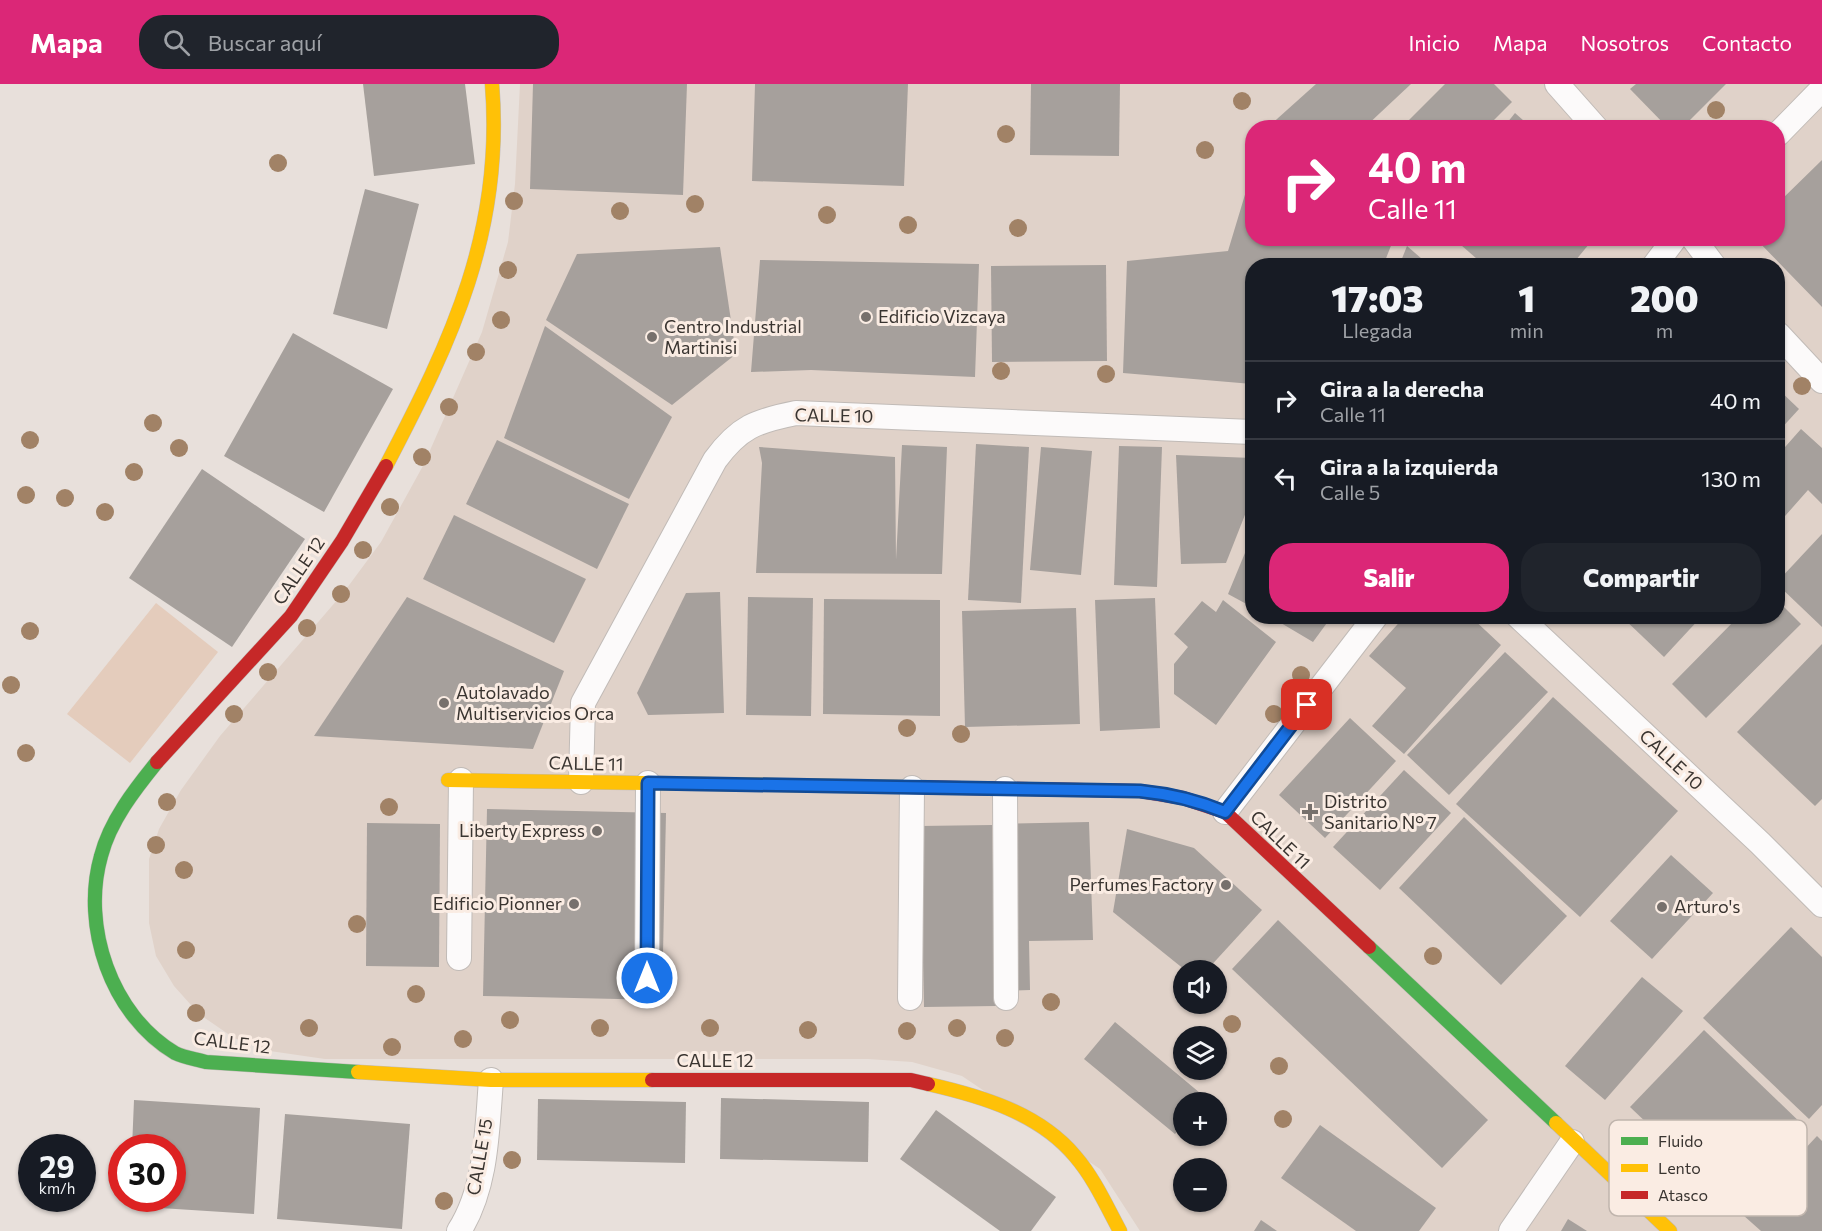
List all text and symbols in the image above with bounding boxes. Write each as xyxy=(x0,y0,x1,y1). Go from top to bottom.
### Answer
search box xyxy=(139,15,559,69)
text: Mapa xyxy=(30,25,103,59)
icon: search xyxy=(160,26,193,59)
text: Buscar aquí xyxy=(208,29,322,56)
text: Inicio xyxy=(1408,30,1460,55)
text: Mapa xyxy=(1493,30,1547,55)
text: Nosotros xyxy=(1580,30,1669,55)
text: Contacto xyxy=(1702,30,1792,55)
text: 40 m xyxy=(1368,140,1466,192)
icon: right xyxy=(1269,144,1347,222)
text: Calle 11 xyxy=(1368,192,1457,225)
text: 17:03 xyxy=(1331,275,1423,319)
text: 1 xyxy=(1518,275,1535,319)
text: 200 xyxy=(1630,275,1699,319)
place label: Edificio Vizcaya xyxy=(878,305,1006,327)
marker: Edificio Vizcaya xyxy=(859,310,873,324)
place label: Centro Industrial Martinisi xyxy=(664,315,802,358)
text: Llegada xyxy=(1342,318,1412,342)
text: min xyxy=(1510,318,1544,342)
text: m xyxy=(1656,318,1673,342)
marker: Centro Industrial Martinisi xyxy=(645,330,659,344)
text: Gira a la derecha xyxy=(1320,375,1484,402)
icon: right xyxy=(1269,384,1302,417)
text: 40 m xyxy=(1710,387,1761,414)
text: Calle 11 xyxy=(1320,402,1386,426)
street label: CALLE 10 xyxy=(794,403,874,427)
text: Gira a la izquierda xyxy=(1320,453,1498,480)
icon: left xyxy=(1269,462,1302,495)
text: 130 m xyxy=(1701,465,1761,492)
text: Calle 5 xyxy=(1320,480,1380,504)
street label: CALLE 12 xyxy=(267,532,329,609)
button: Salir xyxy=(1269,543,1509,612)
button: Compartir xyxy=(1521,543,1761,612)
pin xyxy=(1281,679,1332,730)
place label: Autolavado Multiservicios Orca xyxy=(456,681,614,724)
icon: arrive xyxy=(1290,688,1323,721)
marker: Autolavado Multiservicios Orca xyxy=(437,696,451,710)
street label: CALLE 10 xyxy=(1635,724,1708,794)
street label: CALLE 11 xyxy=(548,751,624,775)
place label: Distrito Sanitario N° 7 xyxy=(1324,790,1437,833)
marker: Distrito Sanitario N° 7 xyxy=(1301,803,1319,821)
street label: CALLE 11 xyxy=(1246,805,1315,873)
place label: Liberty Express xyxy=(459,819,585,841)
marker: Liberty Express xyxy=(590,824,604,838)
place label: Perfumes Factory xyxy=(1070,873,1214,895)
marker: Perfumes Factory xyxy=(1219,878,1233,892)
place label: Edificio Pionner xyxy=(433,892,562,914)
place label: Arturo's xyxy=(1674,895,1741,917)
marker: Edificio Pionner xyxy=(567,897,581,911)
marker: Arturo's xyxy=(1655,900,1669,914)
position arrow xyxy=(615,946,679,1010)
map controls xyxy=(1173,960,1227,1212)
button: sound xyxy=(1173,960,1227,1014)
street label: CALLE 12 xyxy=(192,1026,272,1058)
button: layers xyxy=(1173,1026,1227,1080)
street label: CALLE 12 xyxy=(676,1049,754,1071)
button: + xyxy=(1173,1092,1227,1146)
street label: CALLE 15 xyxy=(461,1117,497,1197)
legend xyxy=(1609,1120,1807,1216)
text: Fluido xyxy=(1658,1131,1703,1150)
speed limit sign: 30 xyxy=(108,1134,186,1212)
text: 29 xyxy=(39,1147,75,1184)
button: − xyxy=(1173,1158,1227,1212)
text: Lento xyxy=(1658,1158,1701,1177)
text: km/h xyxy=(39,1179,75,1197)
text: Atasco xyxy=(1658,1185,1708,1204)

